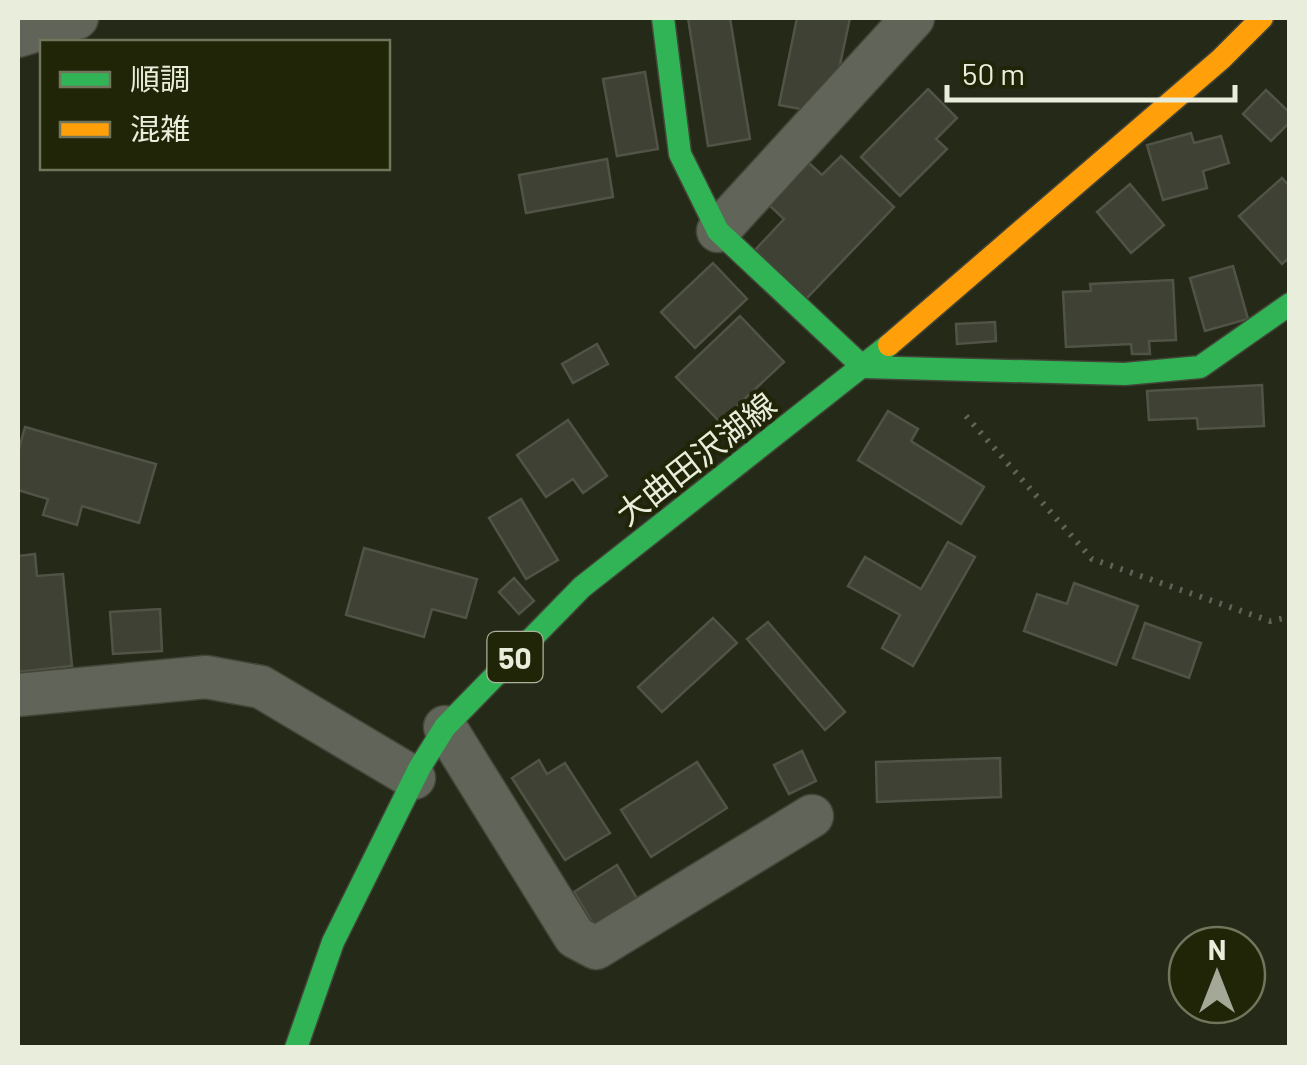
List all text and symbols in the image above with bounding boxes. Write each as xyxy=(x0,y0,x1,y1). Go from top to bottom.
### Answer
legend xyxy=(40,40,390,170)
scale bar xyxy=(947,40,1234,102)
text: 50 m xyxy=(962,55,1025,91)
text: 順調 xyxy=(130,60,190,96)
text: 混雑 xyxy=(130,110,190,146)
street label: 大曲田沢湖線 xyxy=(608,384,782,532)
road number: 50 xyxy=(488,632,542,682)
north arrow xyxy=(1167,925,1267,1025)
text: N xyxy=(1208,932,1226,966)

